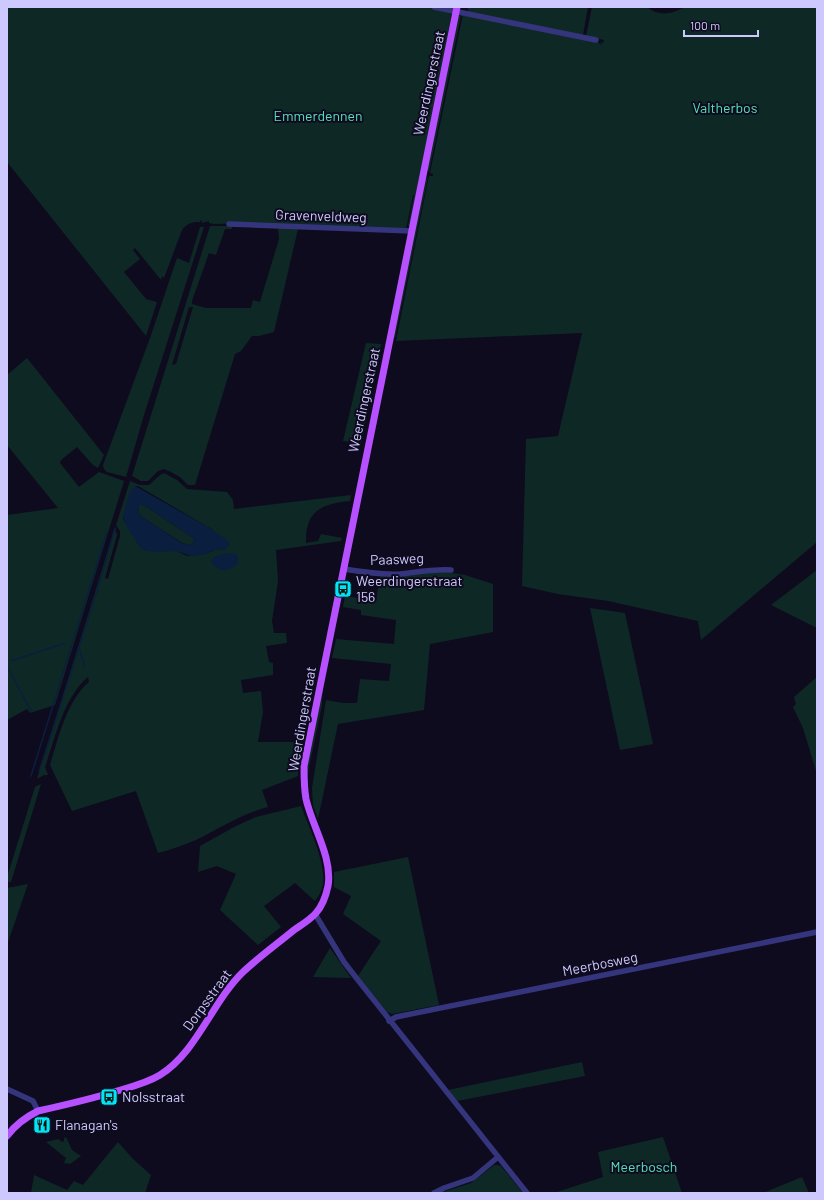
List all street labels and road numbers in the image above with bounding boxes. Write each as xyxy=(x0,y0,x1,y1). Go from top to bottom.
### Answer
street label: Weerdingerstraat xyxy=(409,29,448,137)
street label: Gravenveldweg xyxy=(275,205,367,226)
street label: Weerdingerstraat xyxy=(344,346,383,454)
street label: Paasweg xyxy=(370,549,424,568)
street label: Weerdingerstraat xyxy=(284,665,319,773)
street label: Meerbosweg xyxy=(561,948,639,979)
street label: Dorpsstraat xyxy=(179,966,235,1034)

